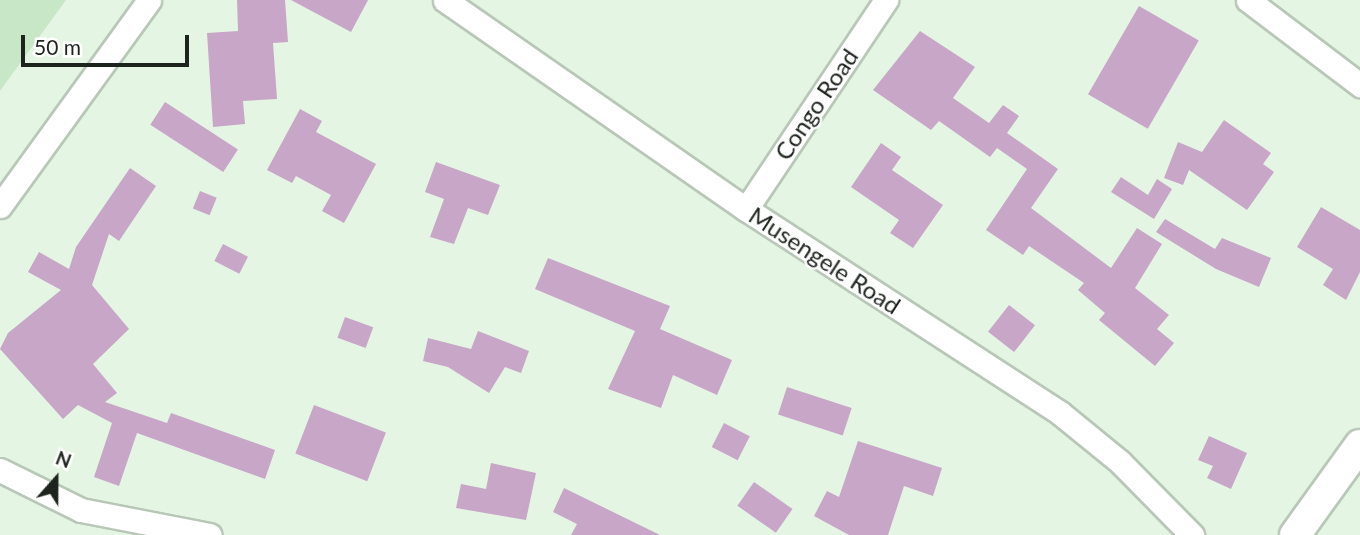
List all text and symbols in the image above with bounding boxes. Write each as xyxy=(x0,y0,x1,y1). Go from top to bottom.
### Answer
scale bar xyxy=(24,21,192,65)
text: 50 m xyxy=(34,34,81,59)
street label: Congo Road xyxy=(768,43,864,165)
street label: Musengele Road xyxy=(744,200,906,320)
north arrow xyxy=(21,444,91,514)
text: N xyxy=(53,446,75,472)

